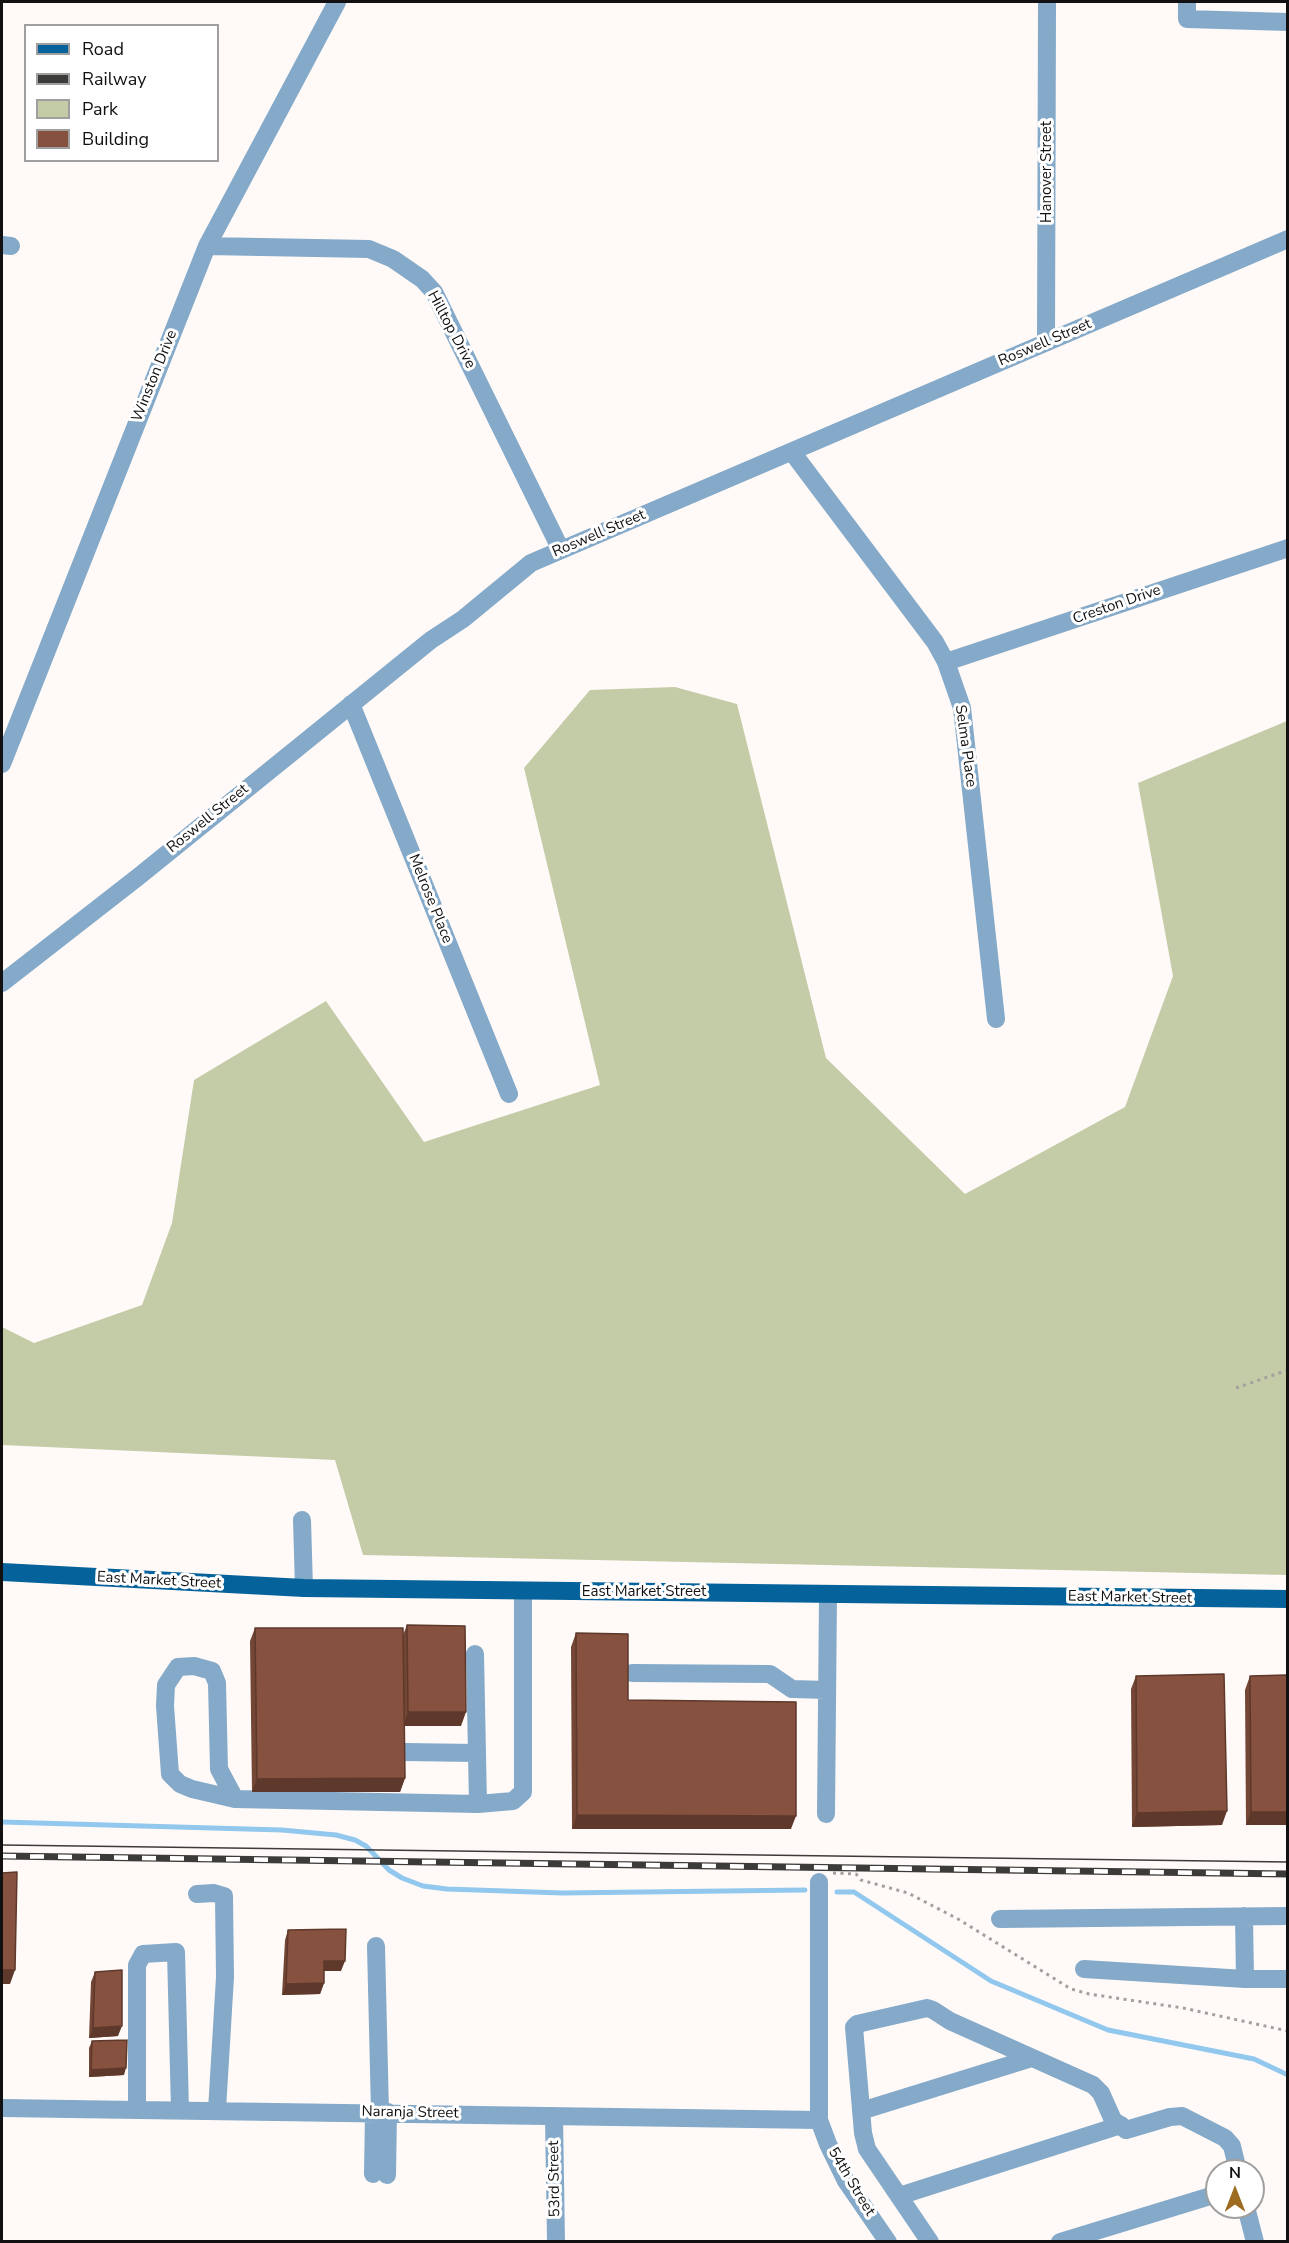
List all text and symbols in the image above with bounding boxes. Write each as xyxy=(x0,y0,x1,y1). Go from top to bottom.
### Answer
legend xyxy=(24,24,219,162)
text: Road xyxy=(82,37,124,61)
text: Railway xyxy=(82,67,147,91)
text: Park xyxy=(82,97,118,121)
street label: Hanover Street xyxy=(1038,121,1056,223)
text: Building xyxy=(82,127,149,151)
street label: Hilltop Drive xyxy=(423,288,479,372)
street label: Roswell Street xyxy=(996,315,1094,371)
street label: Winston Drive xyxy=(128,328,182,424)
street label: Roswell Street xyxy=(550,506,648,562)
street label: Creston Drive xyxy=(1071,582,1163,628)
street label: Selma Place xyxy=(950,704,980,788)
street label: Roswell Street xyxy=(164,781,252,857)
street label: Melrose Place xyxy=(404,852,456,946)
street label: East Market Street xyxy=(96,1569,222,1593)
street label: East Market Street xyxy=(582,1583,706,1601)
street label: East Market Street xyxy=(1068,1588,1192,1608)
street label: Naranja Street xyxy=(361,2103,459,2123)
street label: 53rd Street xyxy=(545,2140,565,2218)
street label: 54th Street xyxy=(824,2145,878,2219)
north arrow xyxy=(1205,2159,1265,2219)
text: N xyxy=(1229,2162,1241,2184)

